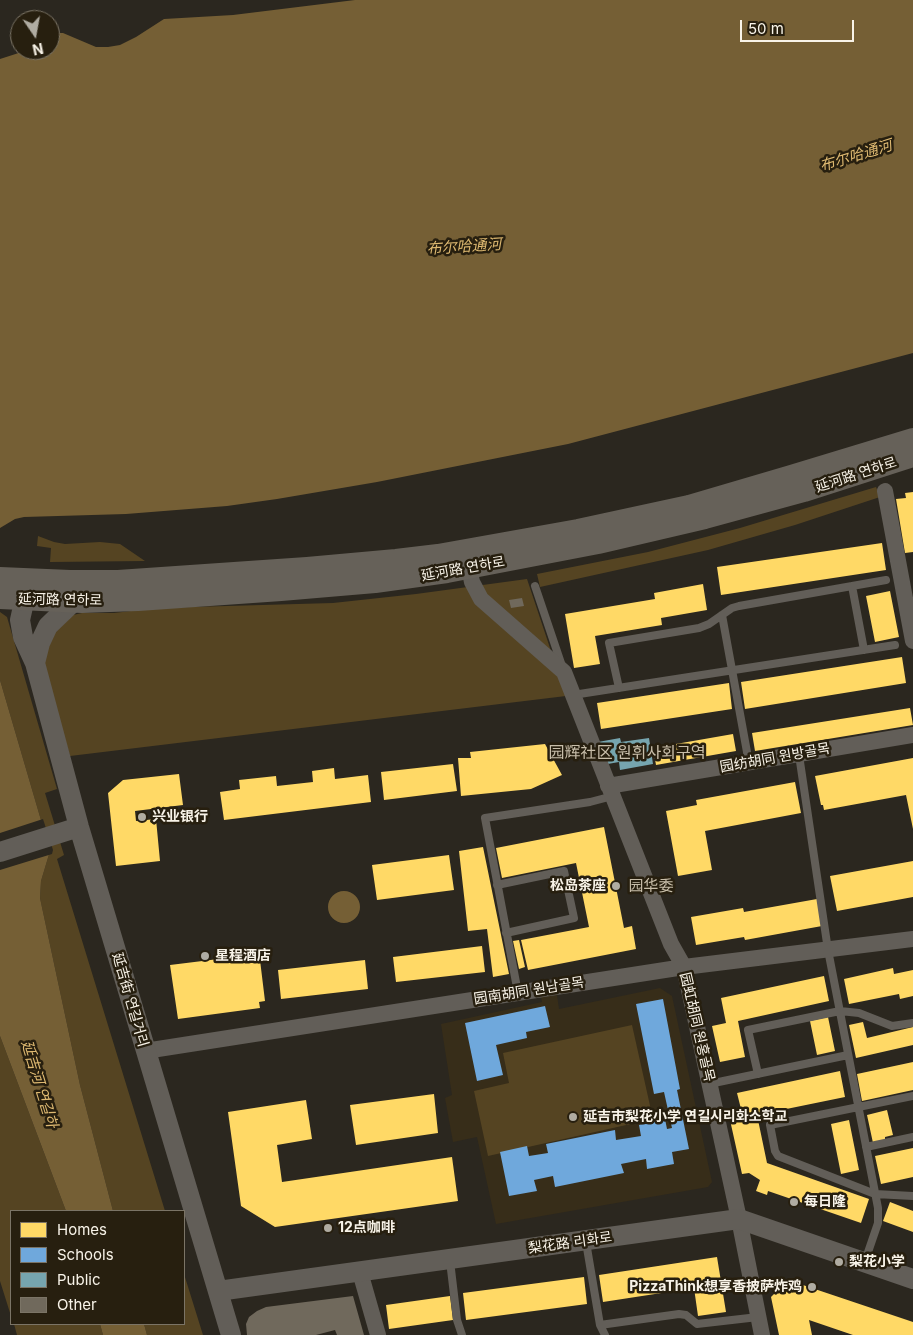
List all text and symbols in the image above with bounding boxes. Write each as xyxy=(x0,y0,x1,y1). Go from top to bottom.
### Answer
north arrow xyxy=(10,10,60,60)
scale bar xyxy=(743,10,857,42)
text: 50 m xyxy=(748,19,784,38)
text: N xyxy=(31,40,45,59)
water label: 布尔哈通河 xyxy=(818,136,894,176)
water label: 布尔哈通河 xyxy=(426,235,502,259)
street label: 延河路 연하로 xyxy=(813,454,899,496)
street label: 延河路 연하로 xyxy=(420,553,506,585)
street label: 延河路 연하로 xyxy=(18,591,102,609)
street label: 园纺胡同 원방골목 xyxy=(719,740,831,776)
district label: 园辉社区 원휘사회구역 xyxy=(549,743,705,763)
place label: 兴业银行 xyxy=(152,809,208,825)
marker: 兴业银行 xyxy=(136,811,148,823)
district label: 园华委 xyxy=(629,877,673,895)
place label: 松岛茶座 xyxy=(550,878,606,894)
marker: 松岛茶座 xyxy=(610,880,622,892)
place label: 星程酒店 xyxy=(215,948,271,964)
marker: 星程酒店 xyxy=(199,950,211,962)
street label: 延吉街 연길거리 xyxy=(108,951,152,1049)
street label: 园虹胡同 원홍골목 xyxy=(676,971,718,1083)
street label: 园南胡同 원남골목 xyxy=(473,974,585,1008)
water label: 延吉河 연길하 xyxy=(17,1038,61,1130)
place label: 延吉市梨花小学 연길시리화소학교 xyxy=(583,1109,787,1125)
marker: 延吉市梨花小学 연길시리화소학교 xyxy=(567,1111,579,1123)
place label: 每日隆 xyxy=(804,1194,846,1210)
marker: 每日隆 xyxy=(788,1196,800,1208)
legend xyxy=(10,1210,185,1325)
text: Homes xyxy=(57,1220,107,1239)
place label: 12点咖啡 xyxy=(338,1220,395,1236)
marker: 12点咖啡 xyxy=(322,1222,334,1234)
street label: 梨花路 리화로 xyxy=(527,1229,613,1257)
text: Schools xyxy=(57,1245,114,1264)
place label: 梨花小学 xyxy=(849,1254,905,1270)
marker: 梨花小学 xyxy=(833,1256,845,1268)
text: Public xyxy=(57,1270,100,1289)
place label: PizzaThink想享香披萨炸鸡 xyxy=(629,1279,802,1295)
marker: PizzaThink想享香披萨炸鸡 xyxy=(806,1281,818,1293)
text: Other xyxy=(57,1295,97,1314)

